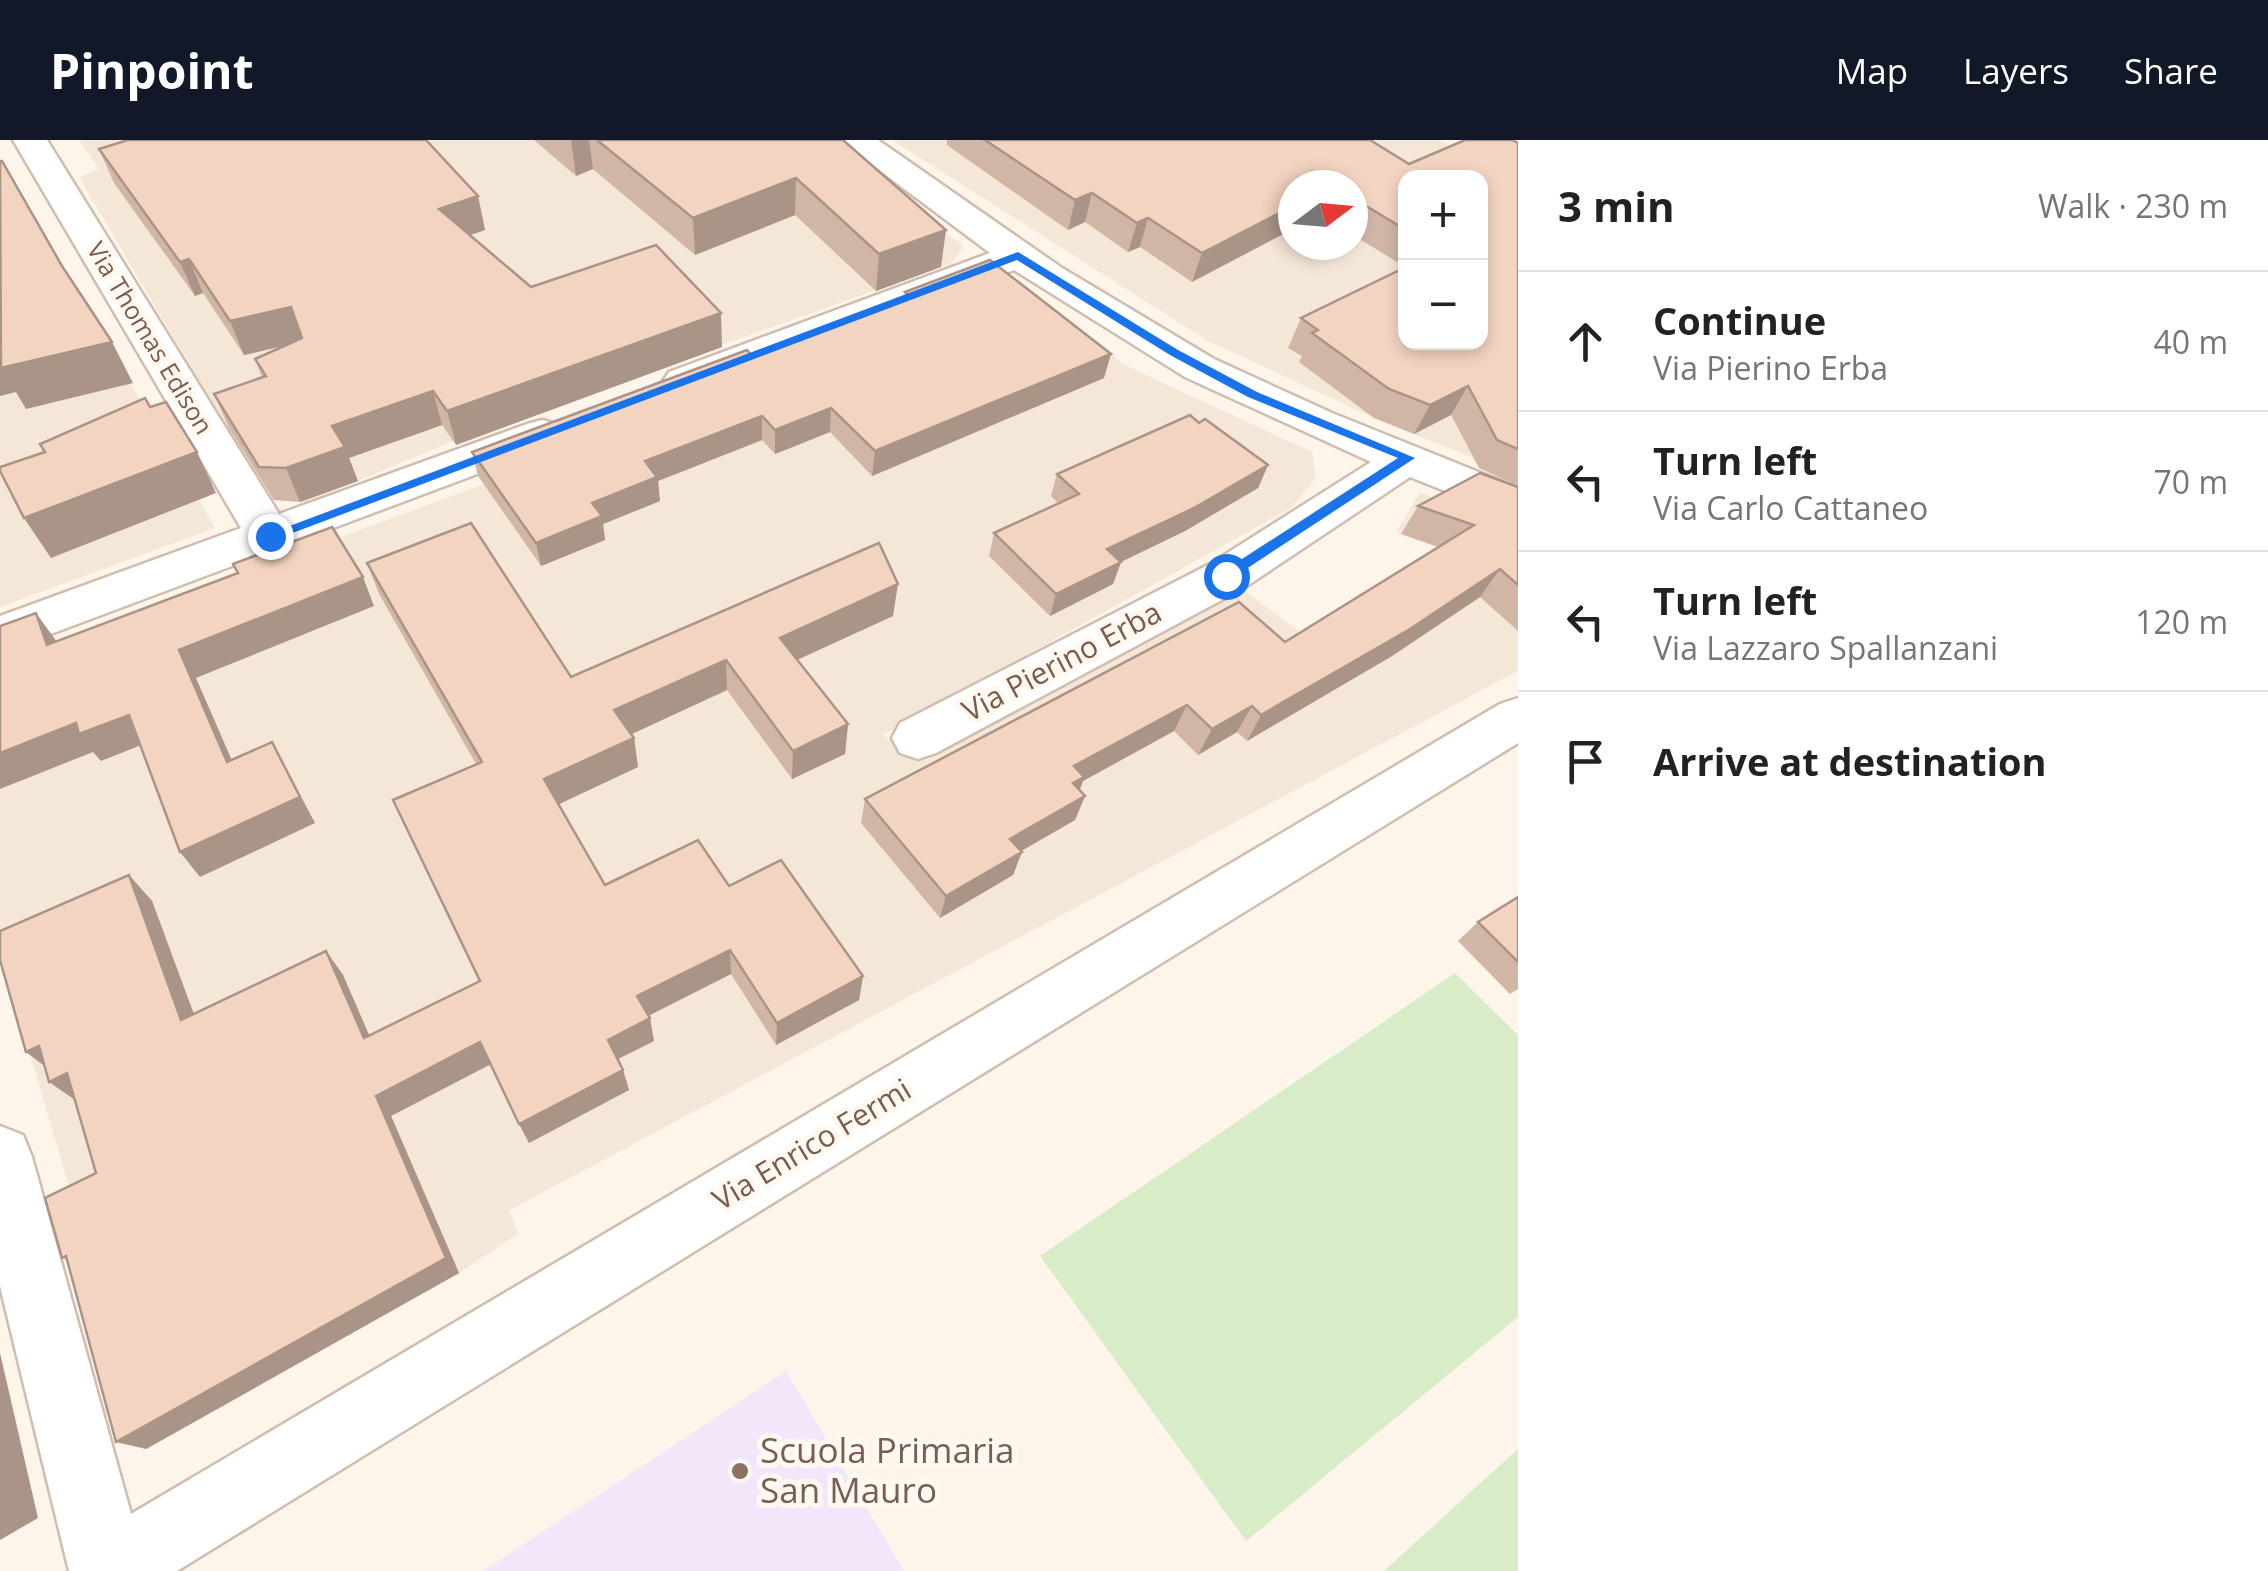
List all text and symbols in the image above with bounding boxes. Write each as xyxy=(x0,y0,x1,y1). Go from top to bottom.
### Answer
text: Pinpoint xyxy=(50,38,253,103)
text: Map xyxy=(1836,47,1908,94)
text: Layers xyxy=(1963,47,2069,94)
text: Share xyxy=(2124,47,2218,94)
north arrow xyxy=(1278,170,1368,260)
map controls xyxy=(1398,170,1488,350)
button: + xyxy=(1398,170,1488,260)
text: 3 min xyxy=(1558,177,1675,234)
text: Walk · 230 m xyxy=(2038,184,2228,227)
street label: Via Thomas Edison xyxy=(80,235,222,440)
button: − xyxy=(1398,260,1488,350)
text: Continue xyxy=(1653,294,1826,346)
icon: ahead xyxy=(1558,314,1613,369)
text: 40 m xyxy=(2153,320,2228,363)
text: Via Pierino Erba xyxy=(1653,346,1888,389)
text: Turn left xyxy=(1653,434,1817,486)
icon: left xyxy=(1558,454,1613,509)
text: 70 m xyxy=(2153,460,2228,503)
text: Via Carlo Cattaneo xyxy=(1653,486,1928,529)
route end xyxy=(248,514,294,560)
route start xyxy=(1204,554,1250,600)
text: Turn left xyxy=(1653,574,1817,626)
street label: Via Pierino Erba xyxy=(954,591,1168,731)
icon: left xyxy=(1558,594,1613,649)
text: 120 m xyxy=(2135,600,2228,643)
text: Via Lazzaro Spallanzani xyxy=(1653,626,1998,669)
icon: arrive xyxy=(1558,734,1613,789)
text: Arrive at destination xyxy=(1653,735,2047,787)
street label: Via Enrico Fermi xyxy=(704,1068,918,1219)
place label: Scuola Primaria San Mauro xyxy=(760,1426,1015,1513)
marker: Scuola Primaria San Mauro xyxy=(729,1460,751,1482)

